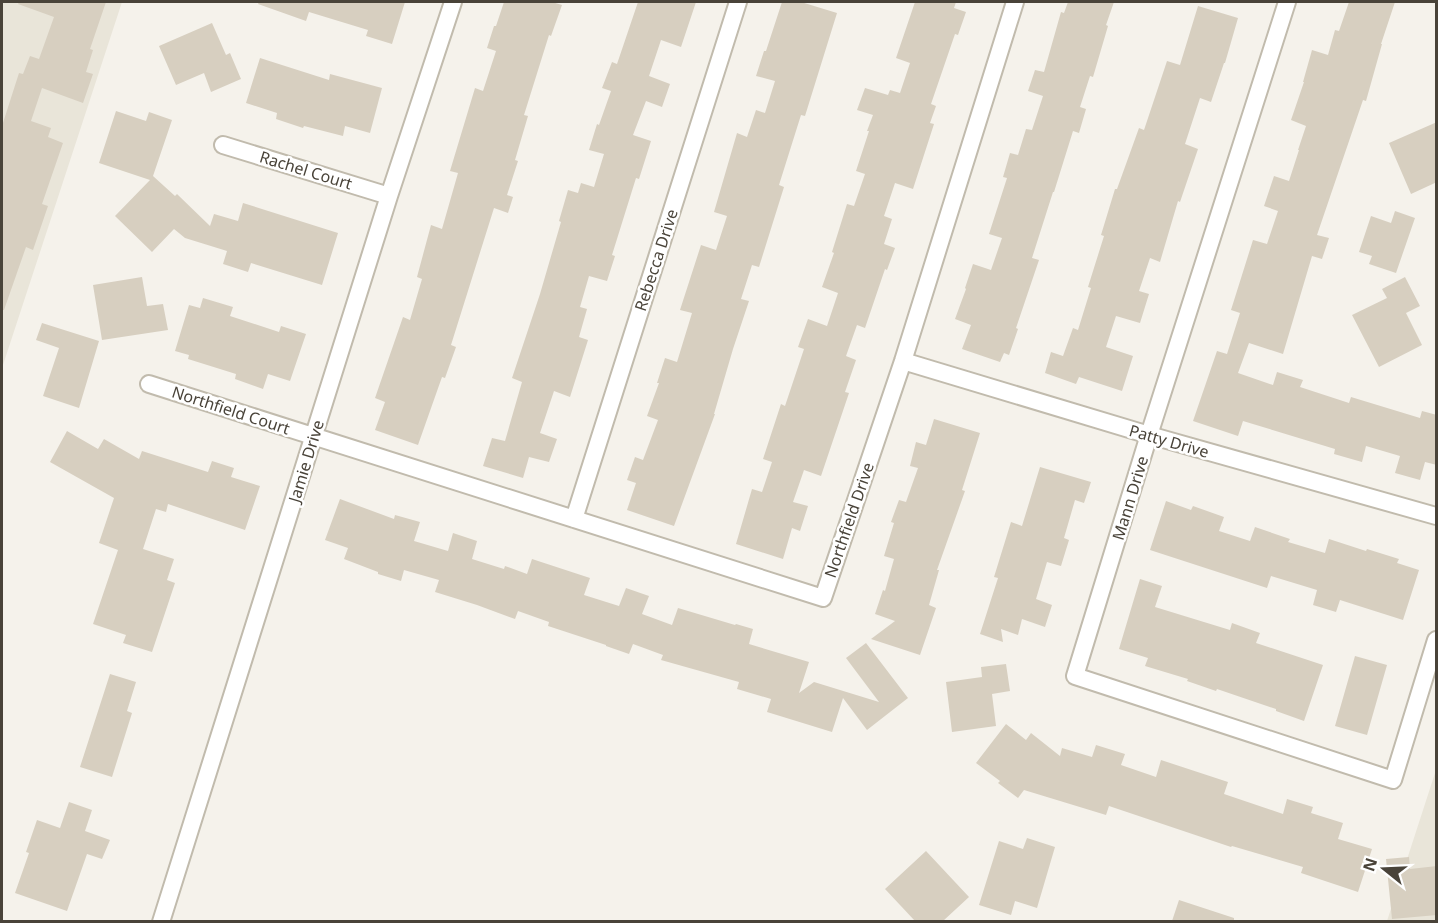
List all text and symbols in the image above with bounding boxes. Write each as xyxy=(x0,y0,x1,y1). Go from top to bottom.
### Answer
street label: Rachel Court xyxy=(257,145,355,195)
street label: Rebecca Drive xyxy=(629,206,683,314)
street label: Northfield Court xyxy=(169,381,293,440)
street label: Jamie Drive xyxy=(282,417,329,507)
street label: Patty Drive xyxy=(1127,419,1211,463)
street label: Mann Drive xyxy=(1107,453,1153,543)
street label: Northfield Drive xyxy=(819,459,879,581)
north arrow xyxy=(1354,839,1414,899)
text: N xyxy=(1357,855,1382,874)

